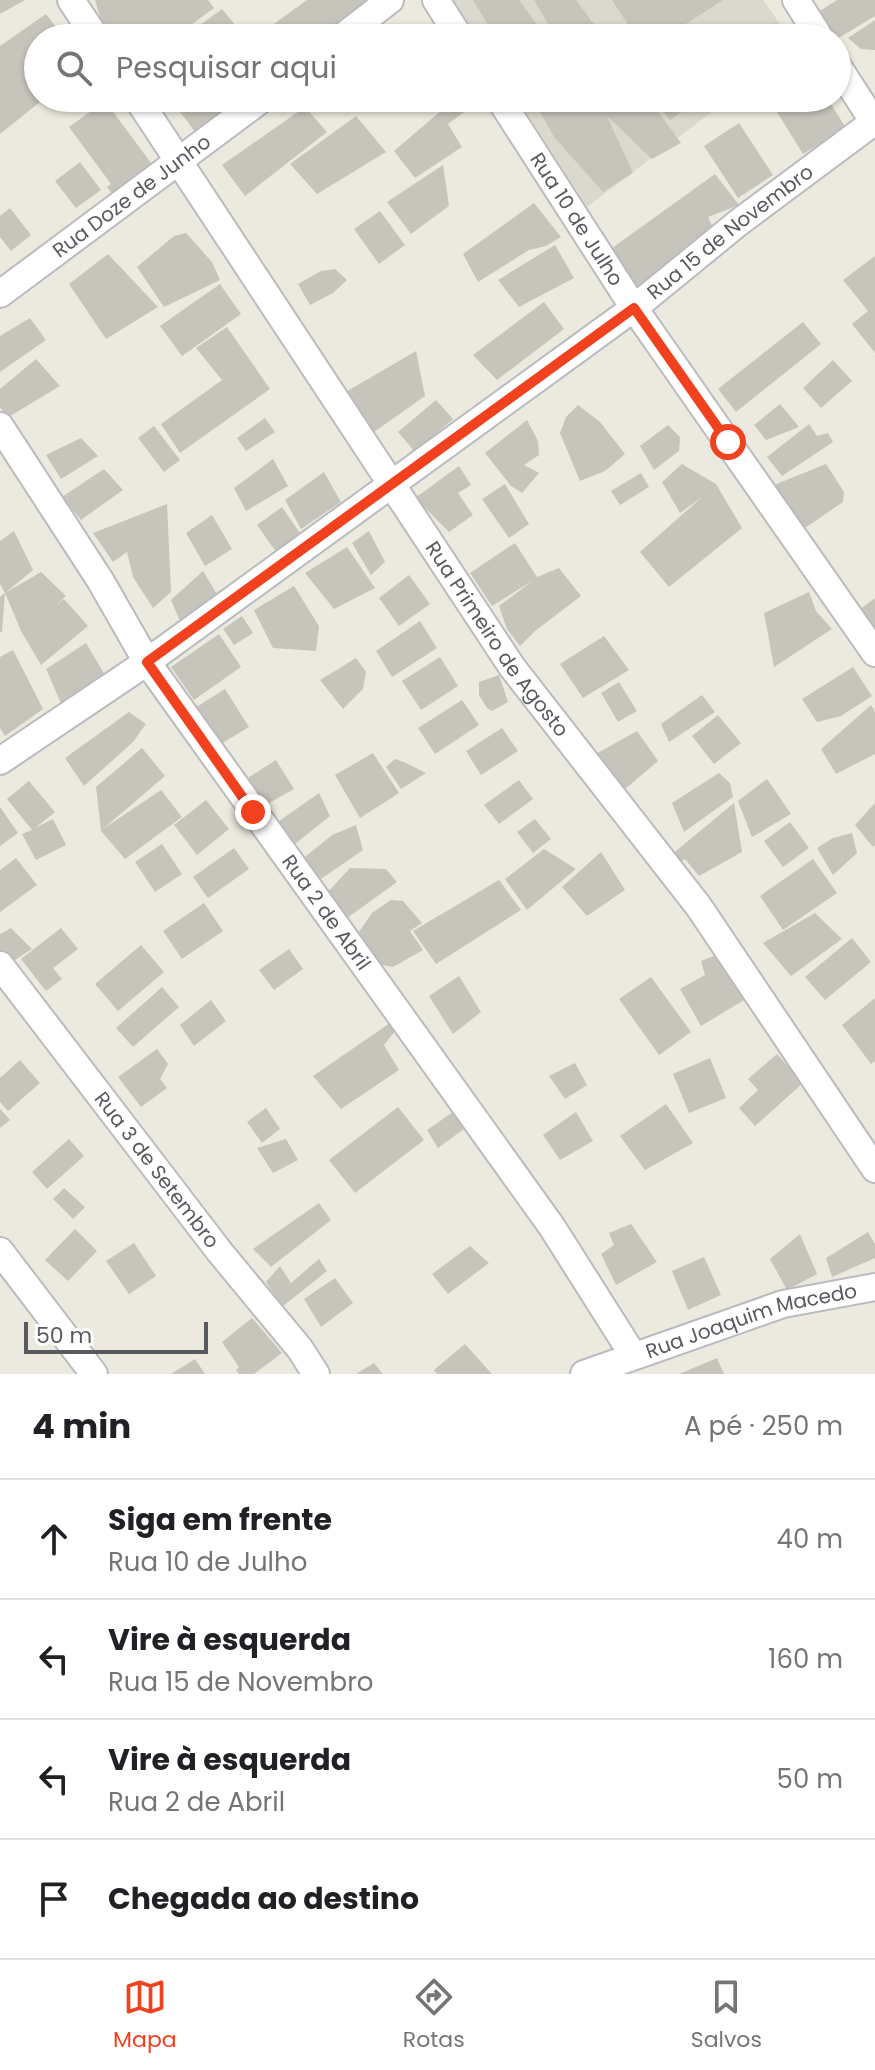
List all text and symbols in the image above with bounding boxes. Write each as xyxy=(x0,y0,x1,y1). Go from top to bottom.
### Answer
search box xyxy=(24,24,851,112)
icon: search xyxy=(52,46,96,90)
text: Pesquisar aqui xyxy=(116,46,337,89)
street label: Rua Doze de Junho xyxy=(47,128,216,264)
street label: Rua 10 de Julho xyxy=(524,147,630,291)
street label: Rua 15 de Novembro xyxy=(641,158,819,306)
route start xyxy=(710,424,746,460)
street label: Rua Primeiro de Agosto xyxy=(419,536,575,743)
route end xyxy=(235,794,271,830)
street label: Rua 2 de Abril xyxy=(275,849,377,976)
street label: Rua 3 de Setembro xyxy=(88,1086,226,1254)
street label: Rua Joaquim Macedo xyxy=(642,1277,859,1365)
scale bar xyxy=(24,1318,208,1354)
text: 50 m xyxy=(36,1320,92,1351)
text: 4 min xyxy=(32,1402,131,1450)
text: A pé · 250 m xyxy=(684,1408,843,1444)
text: Siga em frente xyxy=(108,1498,332,1541)
icon: ahead xyxy=(32,1517,76,1561)
text: 40 m xyxy=(777,1521,843,1557)
text: Rua 10 de Julho xyxy=(108,1544,307,1580)
text: Vire à esquerda xyxy=(108,1618,351,1661)
icon: left xyxy=(32,1637,76,1681)
text: 160 m xyxy=(768,1641,843,1677)
text: Rua 15 de Novembro xyxy=(108,1664,374,1700)
text: Vire à esquerda xyxy=(108,1738,351,1781)
icon: left xyxy=(32,1757,76,1801)
text: 50 m xyxy=(777,1761,843,1797)
text: Rua 2 de Abril xyxy=(108,1784,285,1820)
icon: arrive xyxy=(32,1877,76,1921)
text: Chegada ao destino xyxy=(108,1877,419,1920)
tab: Mapa xyxy=(113,1975,177,2056)
tab: Rotas xyxy=(403,1975,465,2056)
tab: Salvos xyxy=(691,1975,762,2056)

